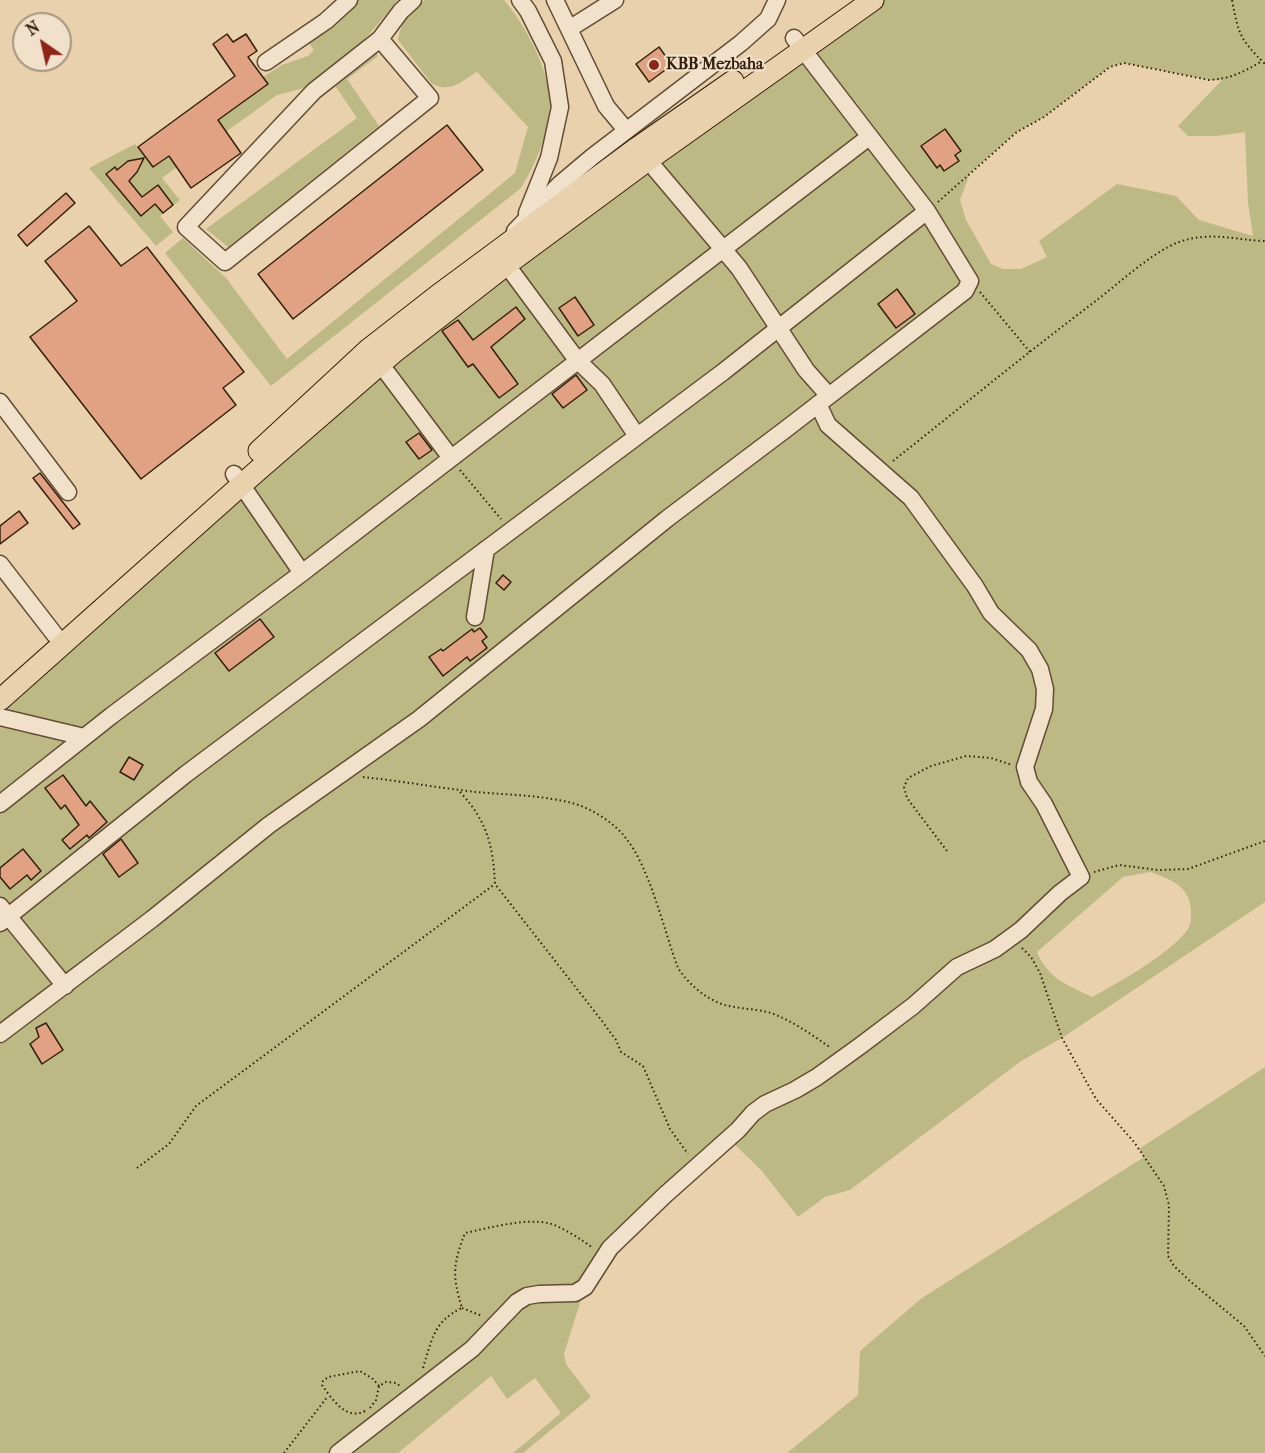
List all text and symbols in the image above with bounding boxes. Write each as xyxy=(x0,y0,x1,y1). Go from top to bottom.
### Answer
north arrow xyxy=(12,12,72,72)
text: N xyxy=(22,17,43,40)
place label: KBB Mezbaha xyxy=(666,55,763,75)
marker: KBB Mezbaha xyxy=(647,58,661,72)

